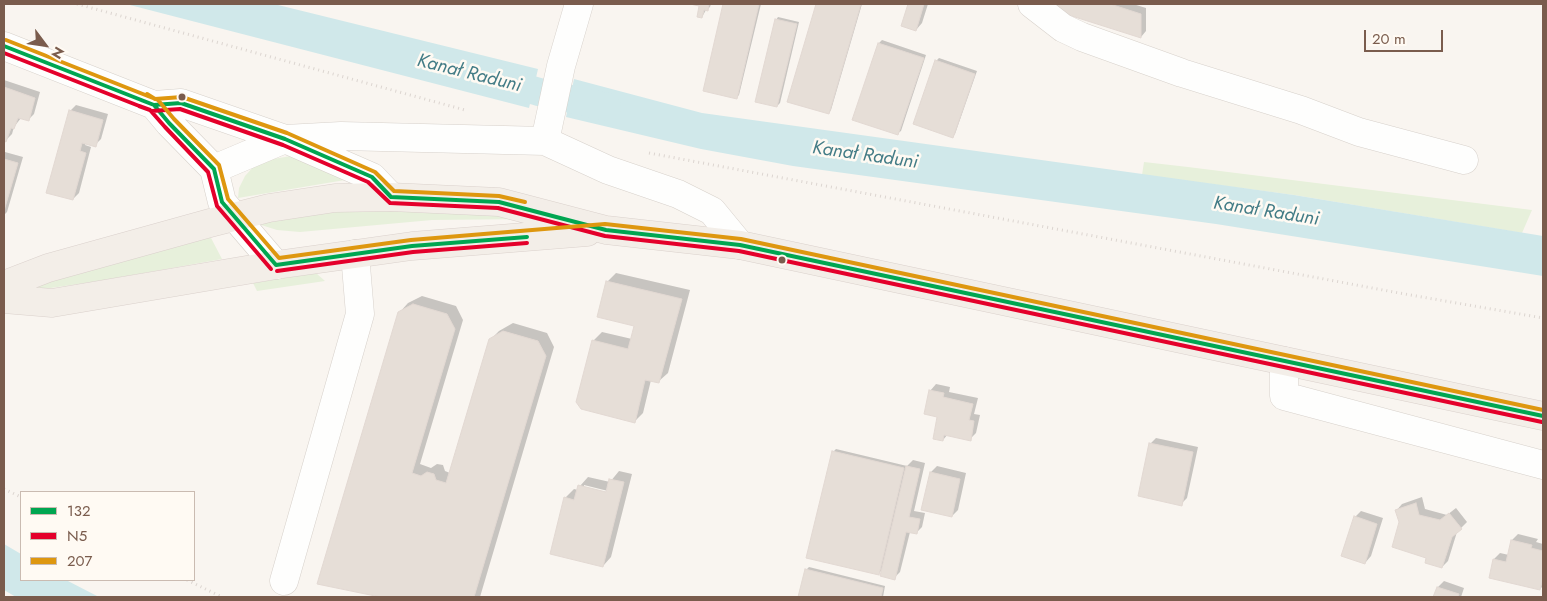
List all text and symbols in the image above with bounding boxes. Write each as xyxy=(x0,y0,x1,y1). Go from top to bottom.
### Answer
north arrow xyxy=(20,20,70,70)
scale bar xyxy=(1367,20,1446,52)
text: 20 m xyxy=(1372,28,1406,50)
text: N xyxy=(46,43,69,63)
water label: Kanał Raduni xyxy=(415,50,523,98)
unlabelled marker xyxy=(177,92,187,102)
water label: Kanał Raduni xyxy=(811,137,919,175)
water label: Kanał Raduni xyxy=(1212,192,1320,232)
unlabelled marker xyxy=(777,255,787,265)
legend xyxy=(20,491,195,581)
text: 132 xyxy=(67,500,90,522)
text: N5 xyxy=(67,525,87,547)
text: 207 xyxy=(67,550,92,572)

